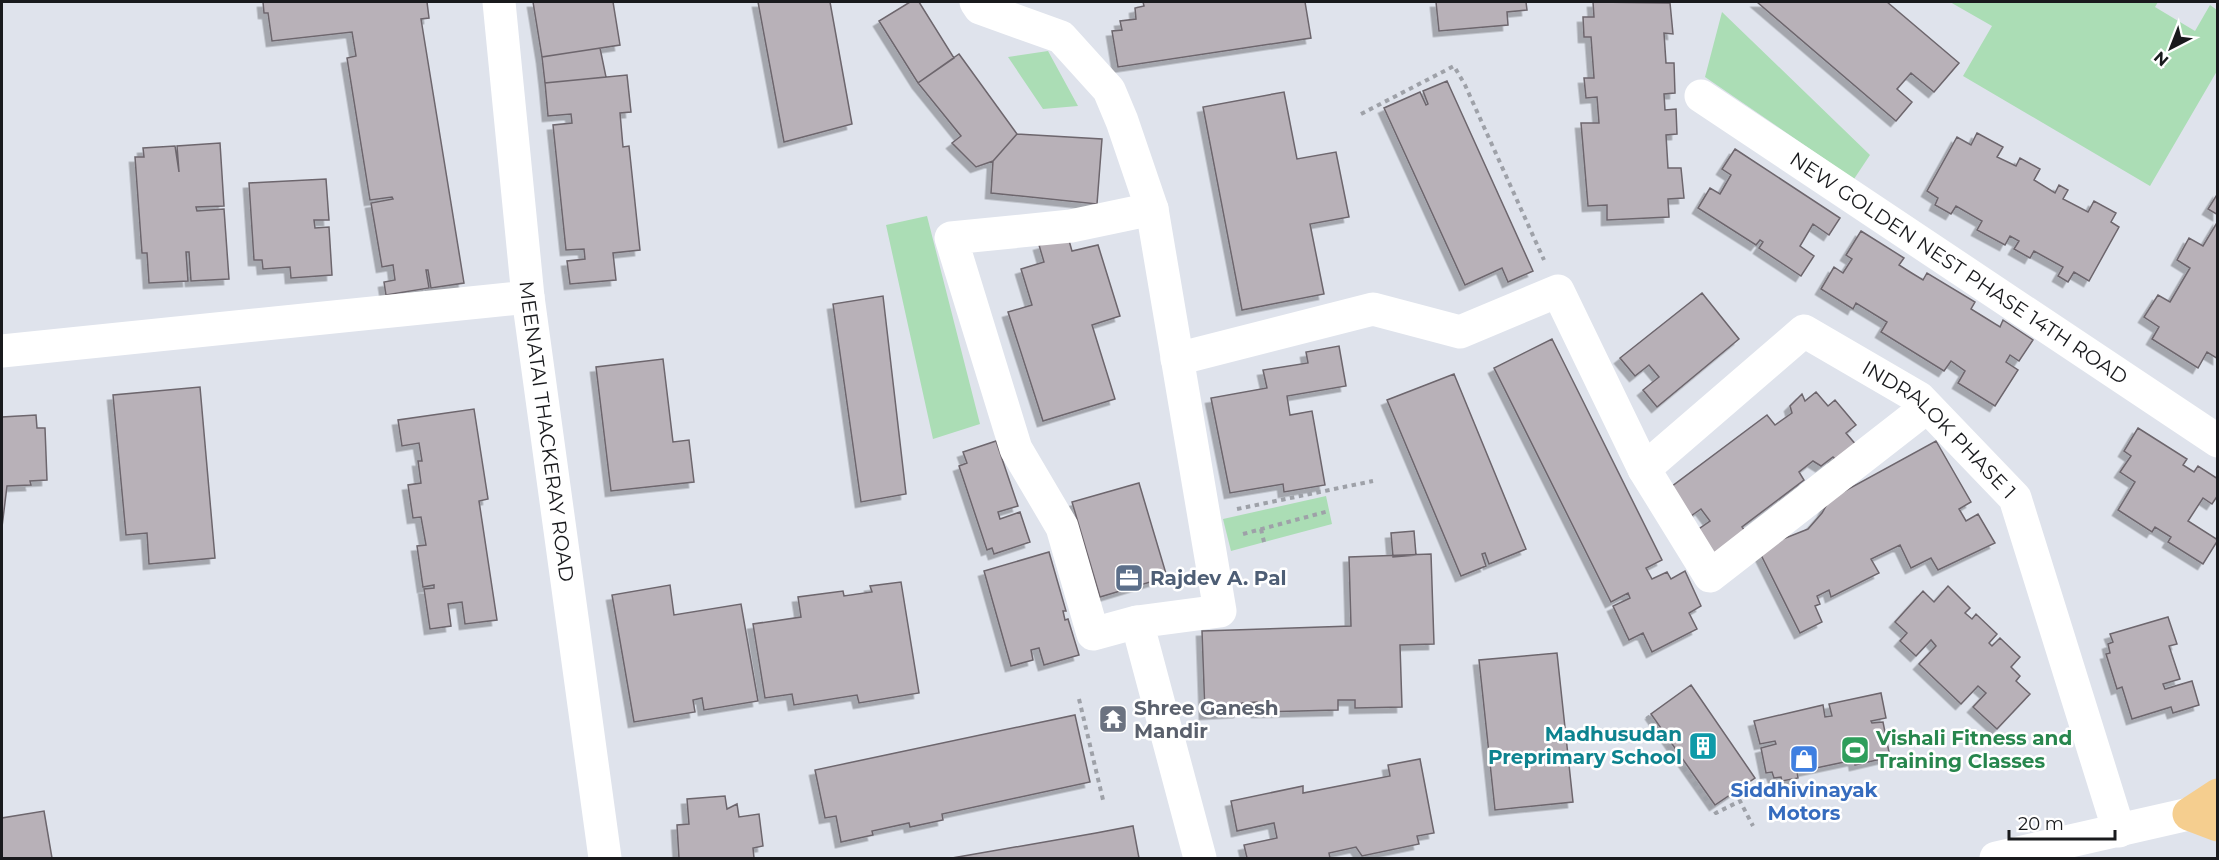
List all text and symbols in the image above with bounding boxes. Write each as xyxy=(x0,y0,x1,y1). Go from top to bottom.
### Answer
north arrow xyxy=(2141,18,2201,78)
text: N xyxy=(2150,47,2172,70)
street label: NEW GOLDEN NEST PHASE 14TH ROAD xyxy=(1785,147,2132,389)
street label: MEENATAI THACKERAY ROAD xyxy=(514,280,579,583)
street label: INDRALOK PHASE 1 xyxy=(1858,356,2021,504)
office icon: Rajdev A. Pal xyxy=(1113,562,1145,594)
place label: Rajdev A. Pal xyxy=(1150,566,1287,590)
place label: Shree Ganesh Mandir xyxy=(1134,696,1279,743)
temple icon: Shree Ganesh Mandir xyxy=(1097,703,1129,735)
place label: Madhusudan Preprimary School xyxy=(1488,722,1682,769)
place label: Vishali Fitness and Training Classes xyxy=(1875,726,2072,773)
building icon: Madhusudan Preprimary School xyxy=(1687,730,1719,762)
sports icon: Vishali Fitness and Training Classes xyxy=(1839,734,1871,766)
shop icon: Siddhivinayak Motors xyxy=(1788,743,1820,775)
place label: Siddhivinayak Motors xyxy=(1730,778,1879,825)
scale bar xyxy=(2009,803,2116,841)
text: 20 m xyxy=(2018,813,2064,835)

